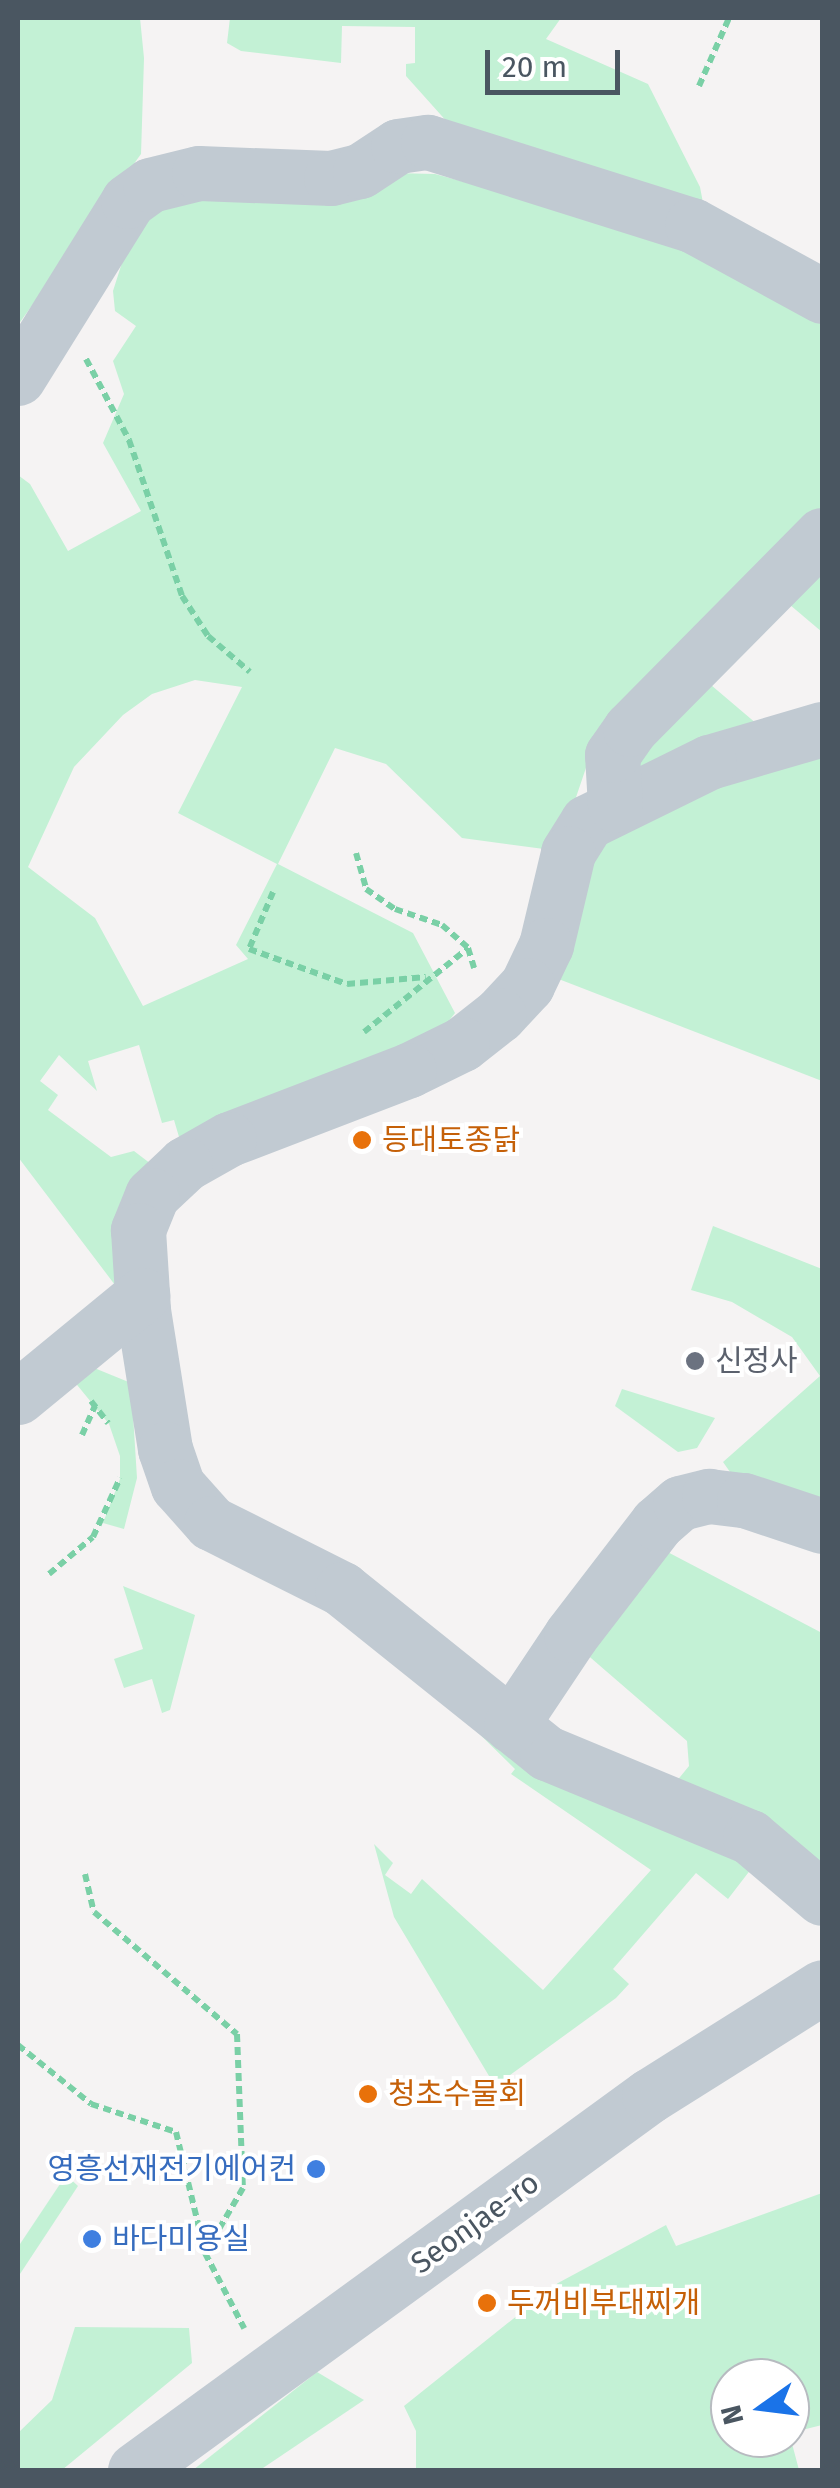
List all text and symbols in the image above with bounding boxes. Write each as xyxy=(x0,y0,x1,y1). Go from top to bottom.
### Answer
scale bar xyxy=(490,30,625,92)
text: 20 m xyxy=(502,49,567,85)
place label: 등대토종닭 xyxy=(382,1122,520,1158)
marker: 등대토종닭 xyxy=(351,1129,373,1151)
place label: 신정사 xyxy=(715,1343,798,1379)
marker: 신정사 xyxy=(684,1350,706,1372)
place label: 청초수물회 xyxy=(388,2076,526,2112)
marker: 청초수물회 xyxy=(357,2083,379,2105)
place label: 영흥선재전기에어컨 xyxy=(48,2151,296,2187)
marker: 영흥선재전기에어컨 xyxy=(305,2158,327,2180)
street label: Seonjae-ro xyxy=(404,2165,546,2281)
place label: 바다미용실 xyxy=(112,2221,250,2257)
marker: 바다미용실 xyxy=(81,2228,103,2250)
place label: 두꺼비부대찌개 xyxy=(507,2285,700,2321)
marker: 두꺼비부대찌개 xyxy=(476,2292,498,2314)
north arrow xyxy=(710,2358,810,2458)
text: N xyxy=(714,2402,751,2428)

